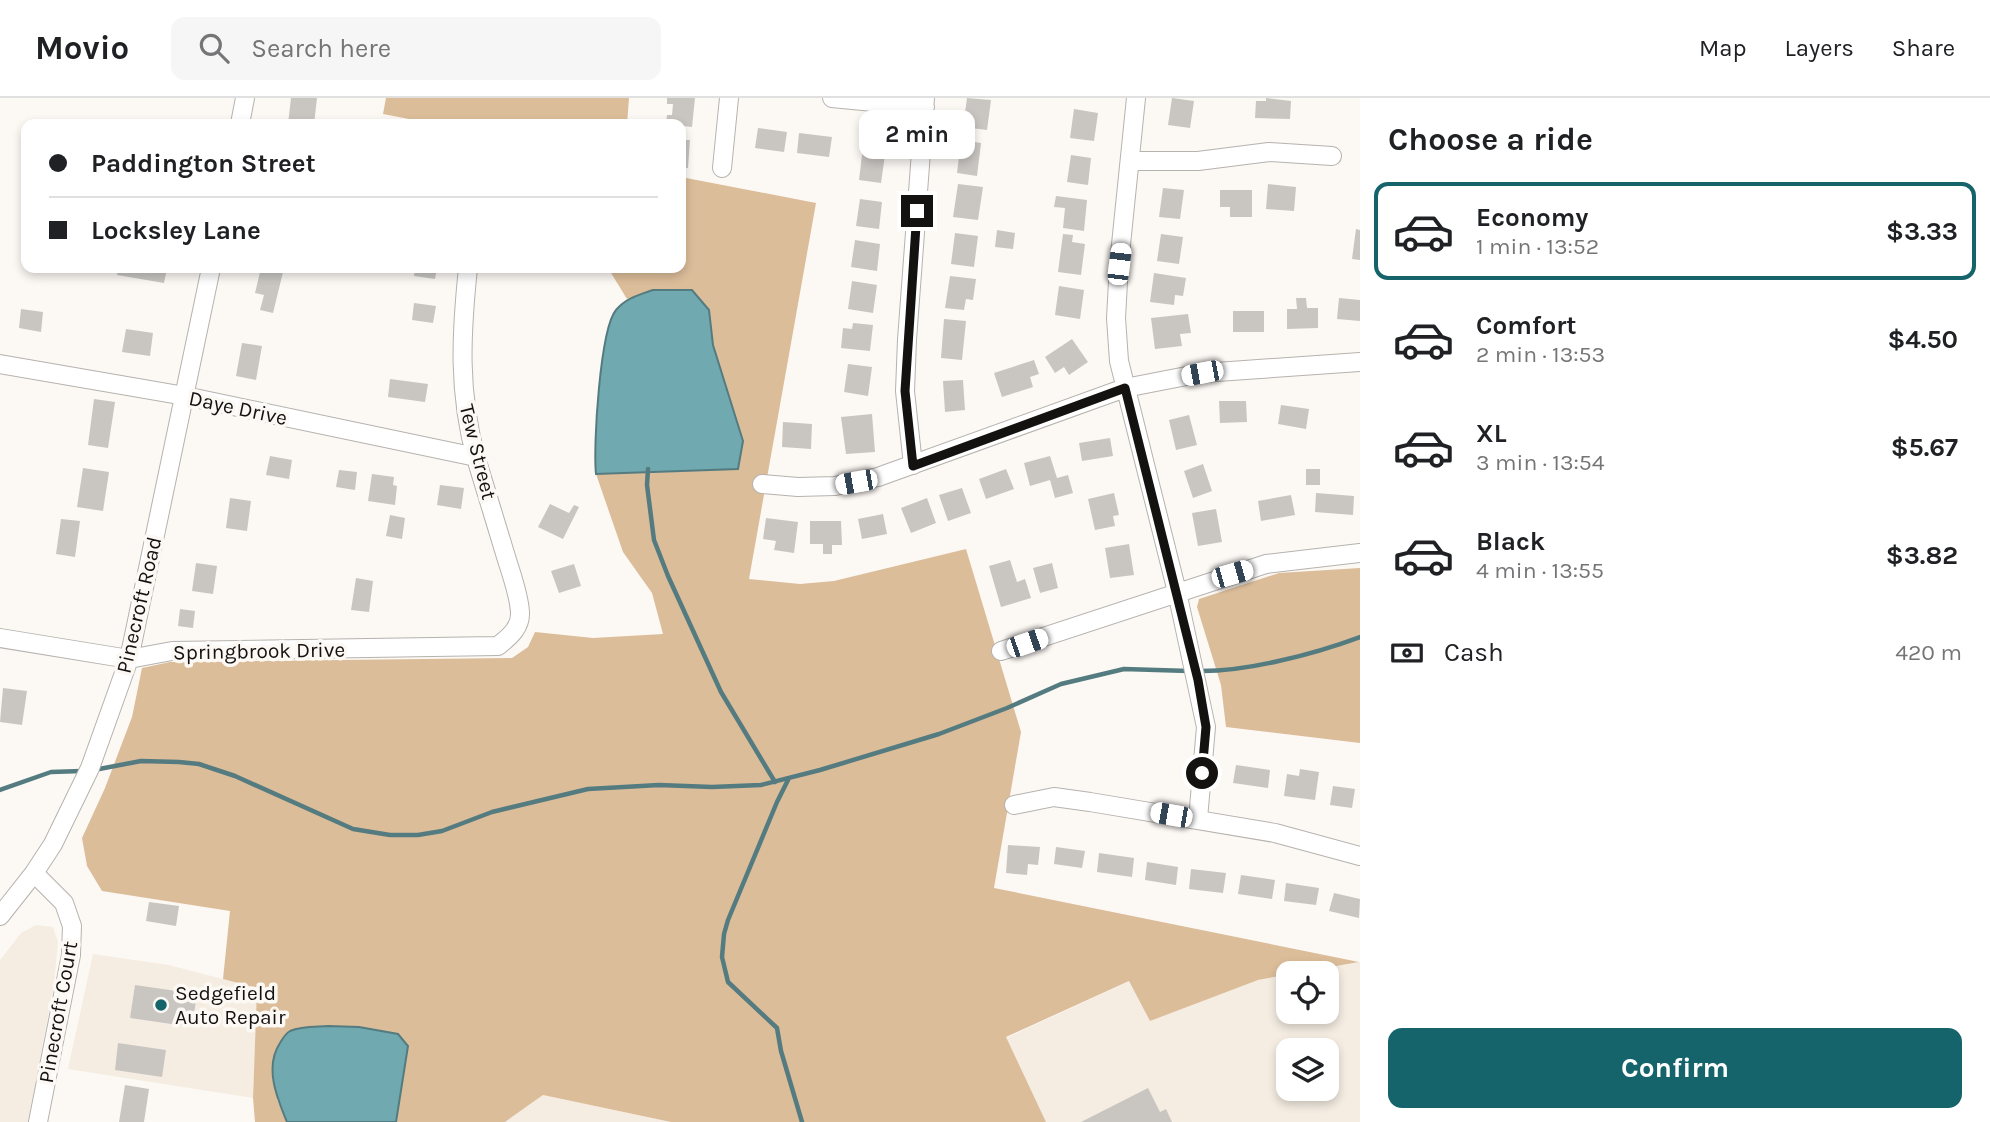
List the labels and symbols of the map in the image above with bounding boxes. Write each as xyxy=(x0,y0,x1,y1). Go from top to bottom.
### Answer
callout: 2 min xyxy=(859,109,975,158)
route end xyxy=(901,195,933,227)
car xyxy=(1107,242,1132,286)
car xyxy=(1180,359,1225,387)
street label: Daye Drive xyxy=(187,386,289,430)
street label: Tew Street xyxy=(455,402,501,502)
car xyxy=(834,468,879,496)
street label: Pinecroft Road xyxy=(112,534,166,676)
car xyxy=(1209,558,1256,590)
car xyxy=(1004,626,1051,660)
street label: Springbrook Drive xyxy=(173,637,345,665)
route start xyxy=(1186,757,1218,789)
car xyxy=(1149,801,1194,829)
street label: Pinecroft Court xyxy=(34,939,82,1085)
place label: Sedgefield Auto Repair xyxy=(175,981,286,1029)
marker: Sedgefield Auto Repair xyxy=(153,997,169,1013)

